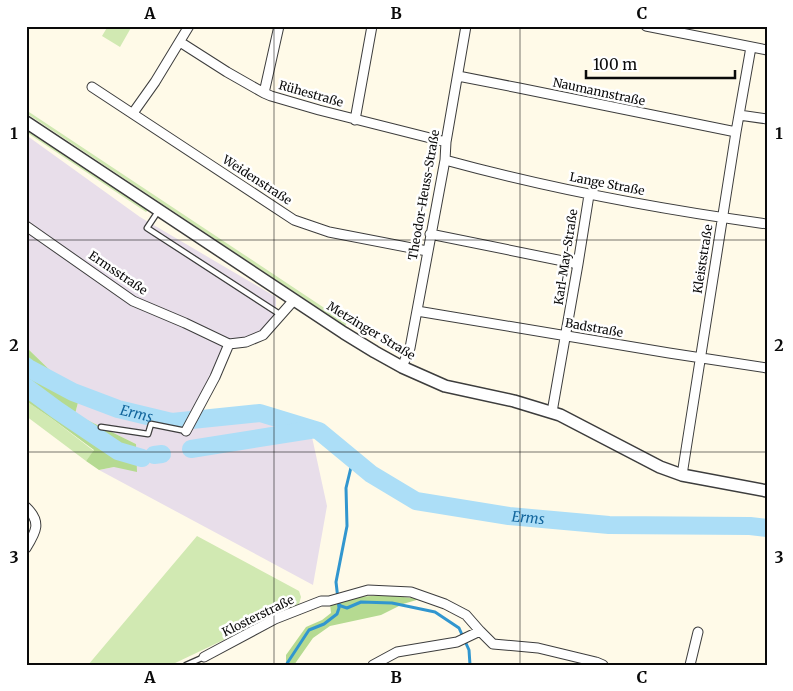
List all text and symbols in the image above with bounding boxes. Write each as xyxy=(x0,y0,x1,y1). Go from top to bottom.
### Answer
text: A xyxy=(143,3,156,23)
text: B xyxy=(390,3,402,23)
text: C xyxy=(637,3,647,23)
scale bar xyxy=(586,48,734,80)
text: 100 m xyxy=(593,55,637,74)
street label: Naumannstraße xyxy=(552,74,647,109)
street label: Rühestraße xyxy=(277,77,345,110)
text: 1 xyxy=(10,123,18,143)
text: 1 xyxy=(775,123,783,143)
street label: Theodor-Heuss-Straße xyxy=(405,129,442,261)
street label: Weidenstraße xyxy=(219,151,295,208)
street label: Lange Straße xyxy=(568,169,646,198)
street label: Karl-May-Straße xyxy=(551,208,580,306)
street label: Kleiststraße xyxy=(690,223,715,295)
street label: Ermsstraße xyxy=(86,248,150,298)
street label: Metzinger Straße xyxy=(324,298,418,363)
street label: Badstraße xyxy=(564,315,624,340)
text: 2 xyxy=(9,335,19,355)
text: 2 xyxy=(774,335,784,355)
water label: Erms xyxy=(118,401,155,426)
water label: Erms xyxy=(511,507,546,528)
text: 3 xyxy=(9,547,19,567)
text: 3 xyxy=(774,547,784,567)
street label: Klosterstraße xyxy=(219,592,296,639)
text: A xyxy=(143,667,156,687)
text: B xyxy=(390,667,402,687)
text: C xyxy=(637,667,647,687)

